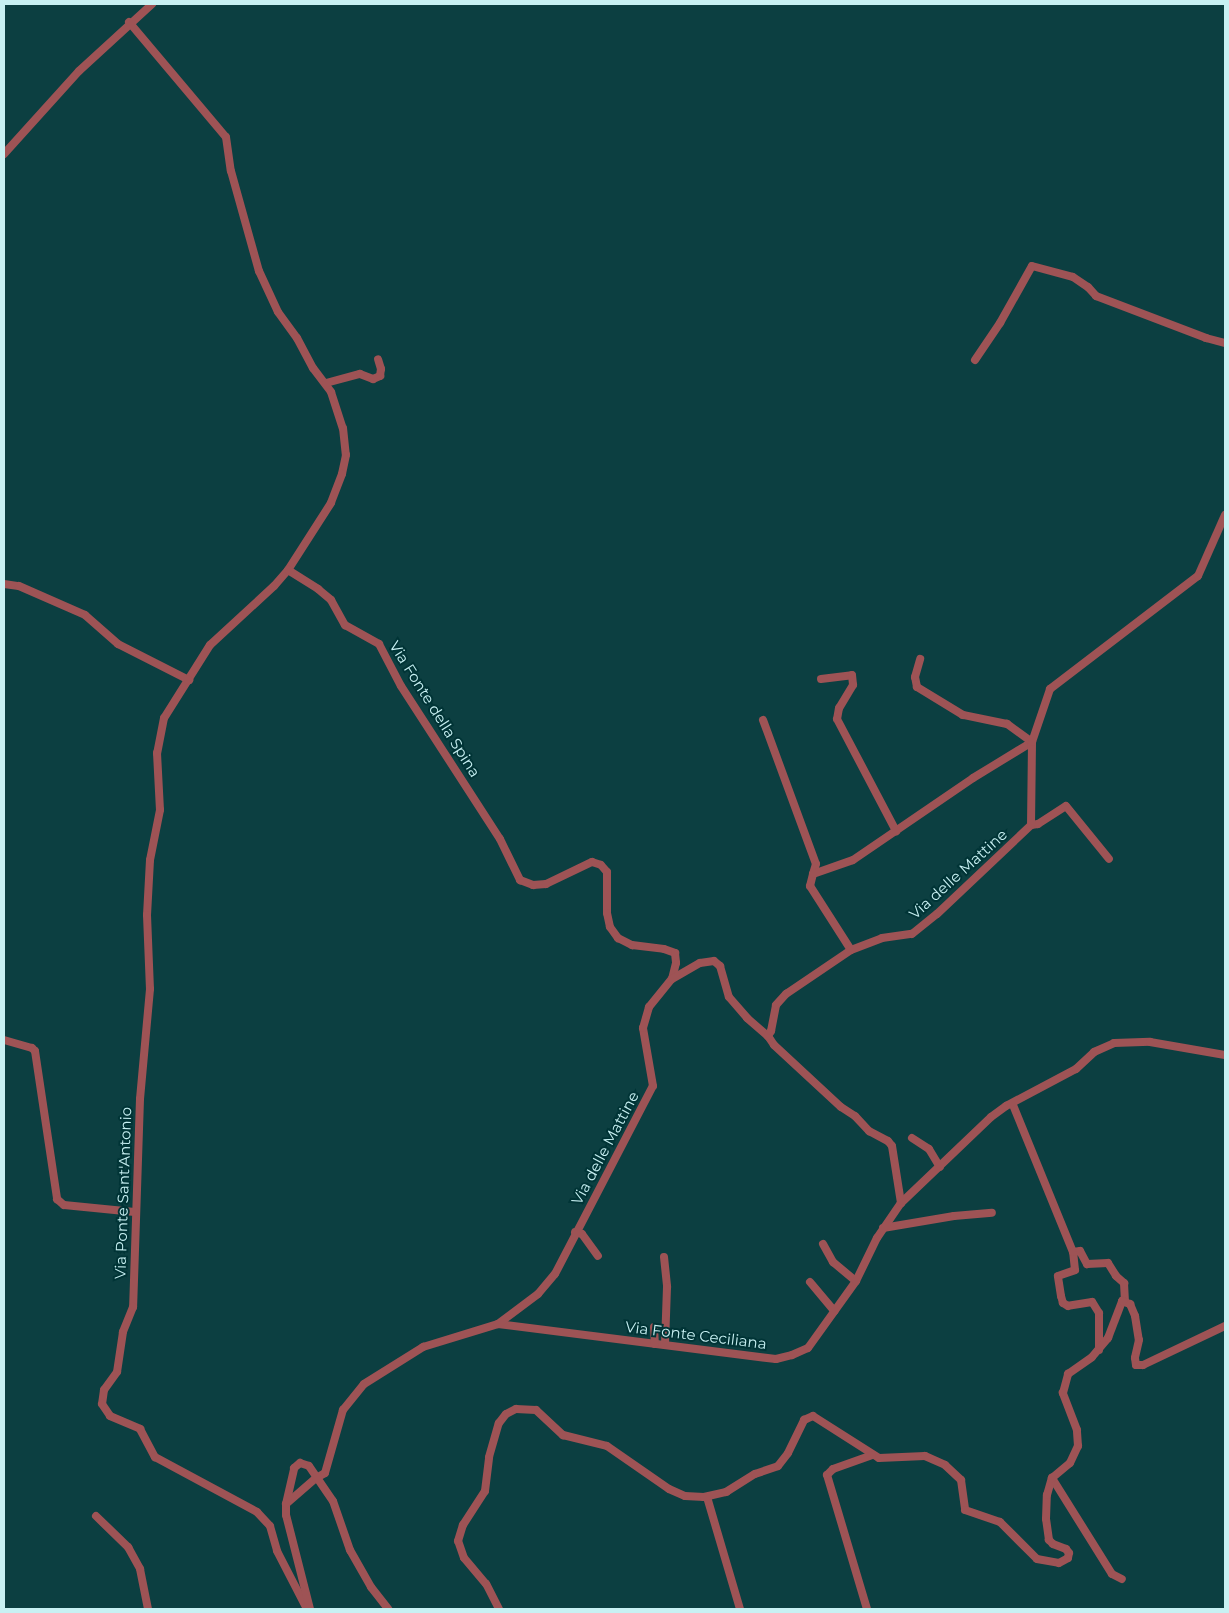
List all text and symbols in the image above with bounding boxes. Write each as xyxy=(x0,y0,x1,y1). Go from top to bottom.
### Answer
street label: Via Fonte della Spina xyxy=(386,638,484,780)
street label: Via delle Mattine xyxy=(905,825,1011,923)
street label: Via delle Mattine xyxy=(568,1088,642,1208)
street label: Via Ponte Sant'Antonio xyxy=(111,1107,135,1279)
street label: Via Fonte Ceciliana xyxy=(624,1317,768,1353)

